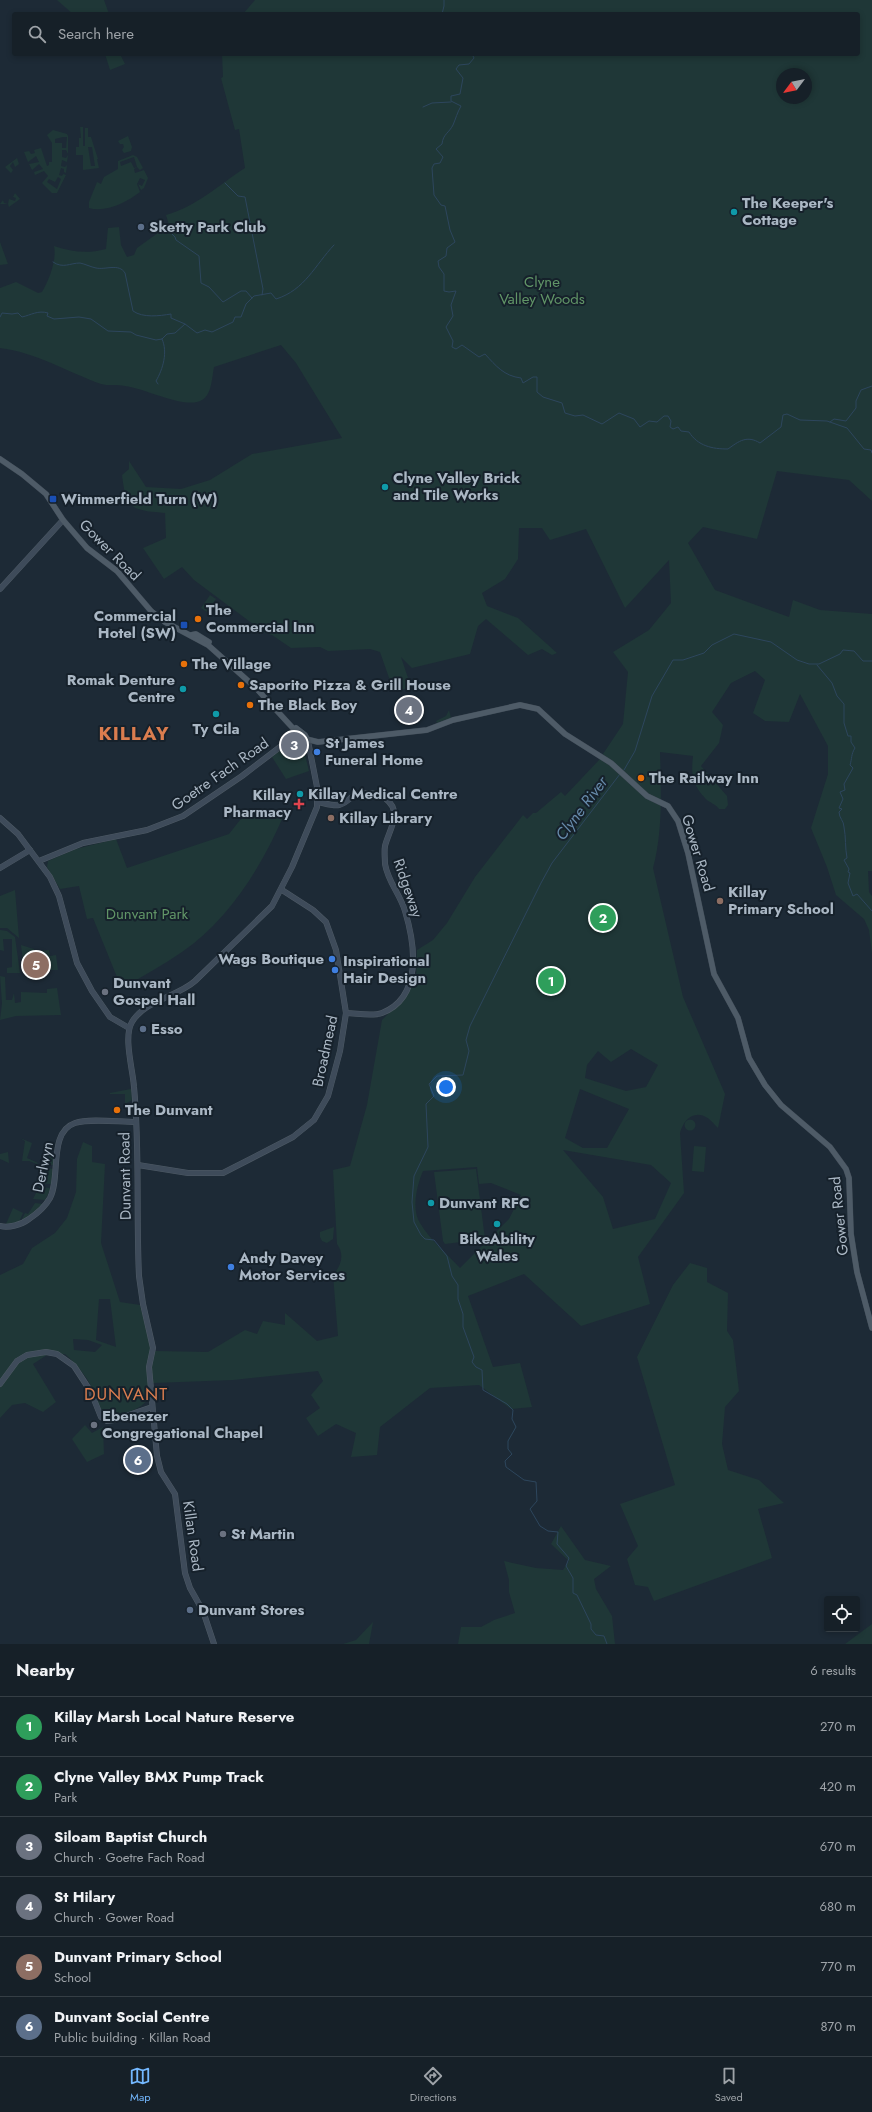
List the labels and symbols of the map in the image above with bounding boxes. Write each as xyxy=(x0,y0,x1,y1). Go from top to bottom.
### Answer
north arrow xyxy=(776,68,812,104)
place label: The Keeper's Cottage xyxy=(742,192,833,231)
marker: The Keeper's Cottage xyxy=(729,207,739,217)
place label: Sketty Park Club xyxy=(149,216,266,238)
marker: Sketty Park Club xyxy=(136,222,146,232)
park label: Clyne Valley Woods xyxy=(499,271,585,310)
place label: Clyne Valley Brick and Tile Works xyxy=(393,467,520,506)
marker: Clyne Valley Brick and Tile Works xyxy=(380,482,390,492)
place label: Wimmerfield Turn (W) xyxy=(61,488,218,510)
marker: Wimmerfield Turn (W) xyxy=(48,494,58,504)
street label: Gower Road xyxy=(74,514,146,586)
place label: The Commercial Inn xyxy=(206,599,315,638)
place label: Commercial Hotel (SW) xyxy=(94,605,176,644)
marker: The Commercial Inn xyxy=(193,614,203,624)
marker: Commercial Hotel (SW) xyxy=(179,620,189,630)
place label: The Village xyxy=(192,653,272,675)
marker: The Village xyxy=(179,659,189,669)
place label: Romak Denture Centre xyxy=(67,669,175,708)
place label: Saporito Pizza & Grill House xyxy=(249,674,451,696)
marker: Saporito Pizza & Grill House xyxy=(236,680,246,690)
marker: Romak Denture Centre xyxy=(178,684,188,694)
place label: The Black Boy xyxy=(258,694,357,716)
pin: 4 xyxy=(396,695,422,725)
marker: The Black Boy xyxy=(245,700,255,710)
marker: Ty Cila xyxy=(211,709,221,719)
place label: Ty Cila xyxy=(192,718,240,740)
district label: KILLAY xyxy=(98,720,170,747)
pin: 3 xyxy=(281,730,307,760)
street label: Goetre Fach Road xyxy=(167,732,273,816)
place label: St James Funeral Home xyxy=(325,732,424,771)
marker: St James Funeral Home xyxy=(312,747,322,757)
place label: The Railway Inn xyxy=(649,767,759,789)
water label: Clyne River xyxy=(550,770,614,845)
marker: The Railway Inn xyxy=(636,773,646,783)
place label: Killay Medical Centre xyxy=(308,783,458,805)
place label: Killay Pharmacy xyxy=(223,784,291,823)
marker: Killay Medical Centre xyxy=(295,789,305,799)
marker: Killay Pharmacy xyxy=(294,799,304,809)
place label: Killay Library xyxy=(339,807,432,829)
street label: Gower Road xyxy=(676,812,720,894)
marker: Killay Library xyxy=(326,813,336,823)
street label: Ridgeway xyxy=(388,856,428,921)
place label: Killay Primary School xyxy=(728,881,834,920)
marker: Killay Primary School xyxy=(715,896,725,906)
park label: Dunvant Park xyxy=(106,903,189,925)
pin: 2 xyxy=(590,903,616,933)
place label: Wags Boutique xyxy=(218,948,324,970)
pin: 5 xyxy=(23,950,49,980)
place label: Inspirational Hair Design xyxy=(343,950,429,989)
marker: Wags Boutique xyxy=(327,954,337,964)
marker: Inspirational Hair Design xyxy=(330,965,340,975)
pin: 1 xyxy=(538,966,564,996)
place label: Dunvant Gospel Hall xyxy=(113,972,195,1011)
marker: Dunvant Gospel Hall xyxy=(100,987,110,997)
street label: Broadmead xyxy=(307,1013,343,1089)
place label: Esso xyxy=(151,1018,183,1040)
marker: Esso xyxy=(138,1024,148,1034)
your location xyxy=(436,1077,456,1097)
place label: The Dunvant xyxy=(125,1099,213,1121)
marker: The Dunvant xyxy=(112,1105,122,1115)
street label: Dunvant Road xyxy=(113,1132,137,1220)
street label: Derlwyn xyxy=(27,1139,59,1195)
street label: Gower Road xyxy=(824,1175,854,1257)
place label: Dunvant RFC xyxy=(439,1192,530,1214)
marker: Dunvant RFC xyxy=(426,1198,436,1208)
marker: BikeAbility Wales xyxy=(492,1219,502,1229)
place label: BikeAbility Wales xyxy=(459,1228,535,1267)
place label: Andy Davey Motor Services xyxy=(238,1247,345,1286)
marker: Andy Davey Motor Services xyxy=(226,1262,236,1272)
district label: DUNVANT xyxy=(84,1382,168,1406)
place label: Ebenezer Congregational Chapel xyxy=(102,1405,263,1444)
marker: Ebenezer Congregational Chapel xyxy=(89,1420,99,1430)
pin: 6 xyxy=(125,1445,151,1475)
street label: Killan Road xyxy=(177,1499,209,1573)
place label: St Martin xyxy=(231,1523,295,1545)
marker: St Martin xyxy=(218,1529,228,1539)
place label: Dunvant Stores xyxy=(198,1599,305,1621)
marker: Dunvant Stores xyxy=(185,1605,195,1615)

